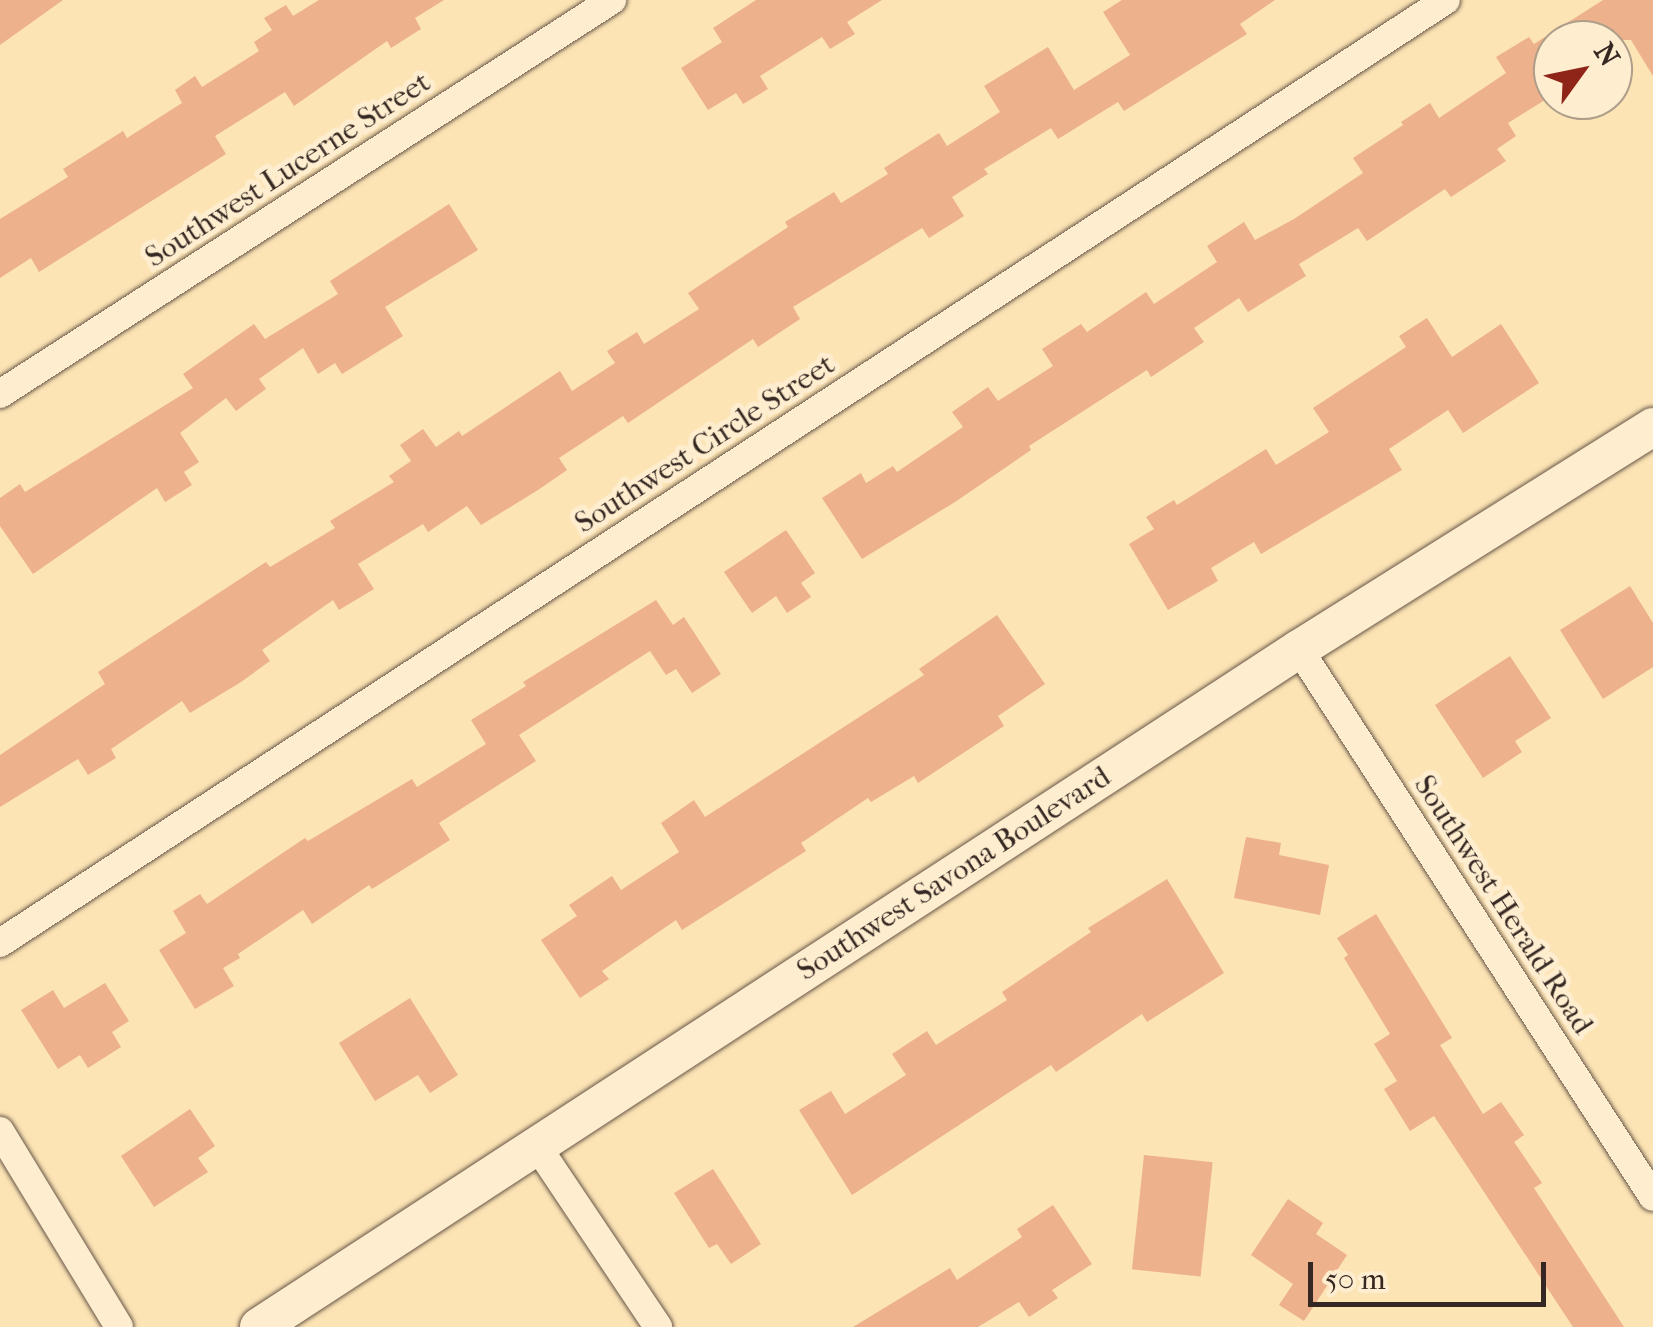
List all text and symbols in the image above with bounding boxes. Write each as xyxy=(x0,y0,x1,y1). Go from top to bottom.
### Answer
north arrow xyxy=(1533,20,1633,120)
text: N xyxy=(1587,37,1627,72)
street label: Southwest Lucerne Street xyxy=(139,64,437,276)
street label: Southwest Circle Street xyxy=(568,347,842,541)
street label: Southwest Savona Boulevard xyxy=(791,759,1117,989)
street label: Southwest Herald Road xyxy=(1406,769,1600,1041)
scale bar xyxy=(1313,1242,1550,1304)
text: 50 m xyxy=(1325,1262,1386,1297)

